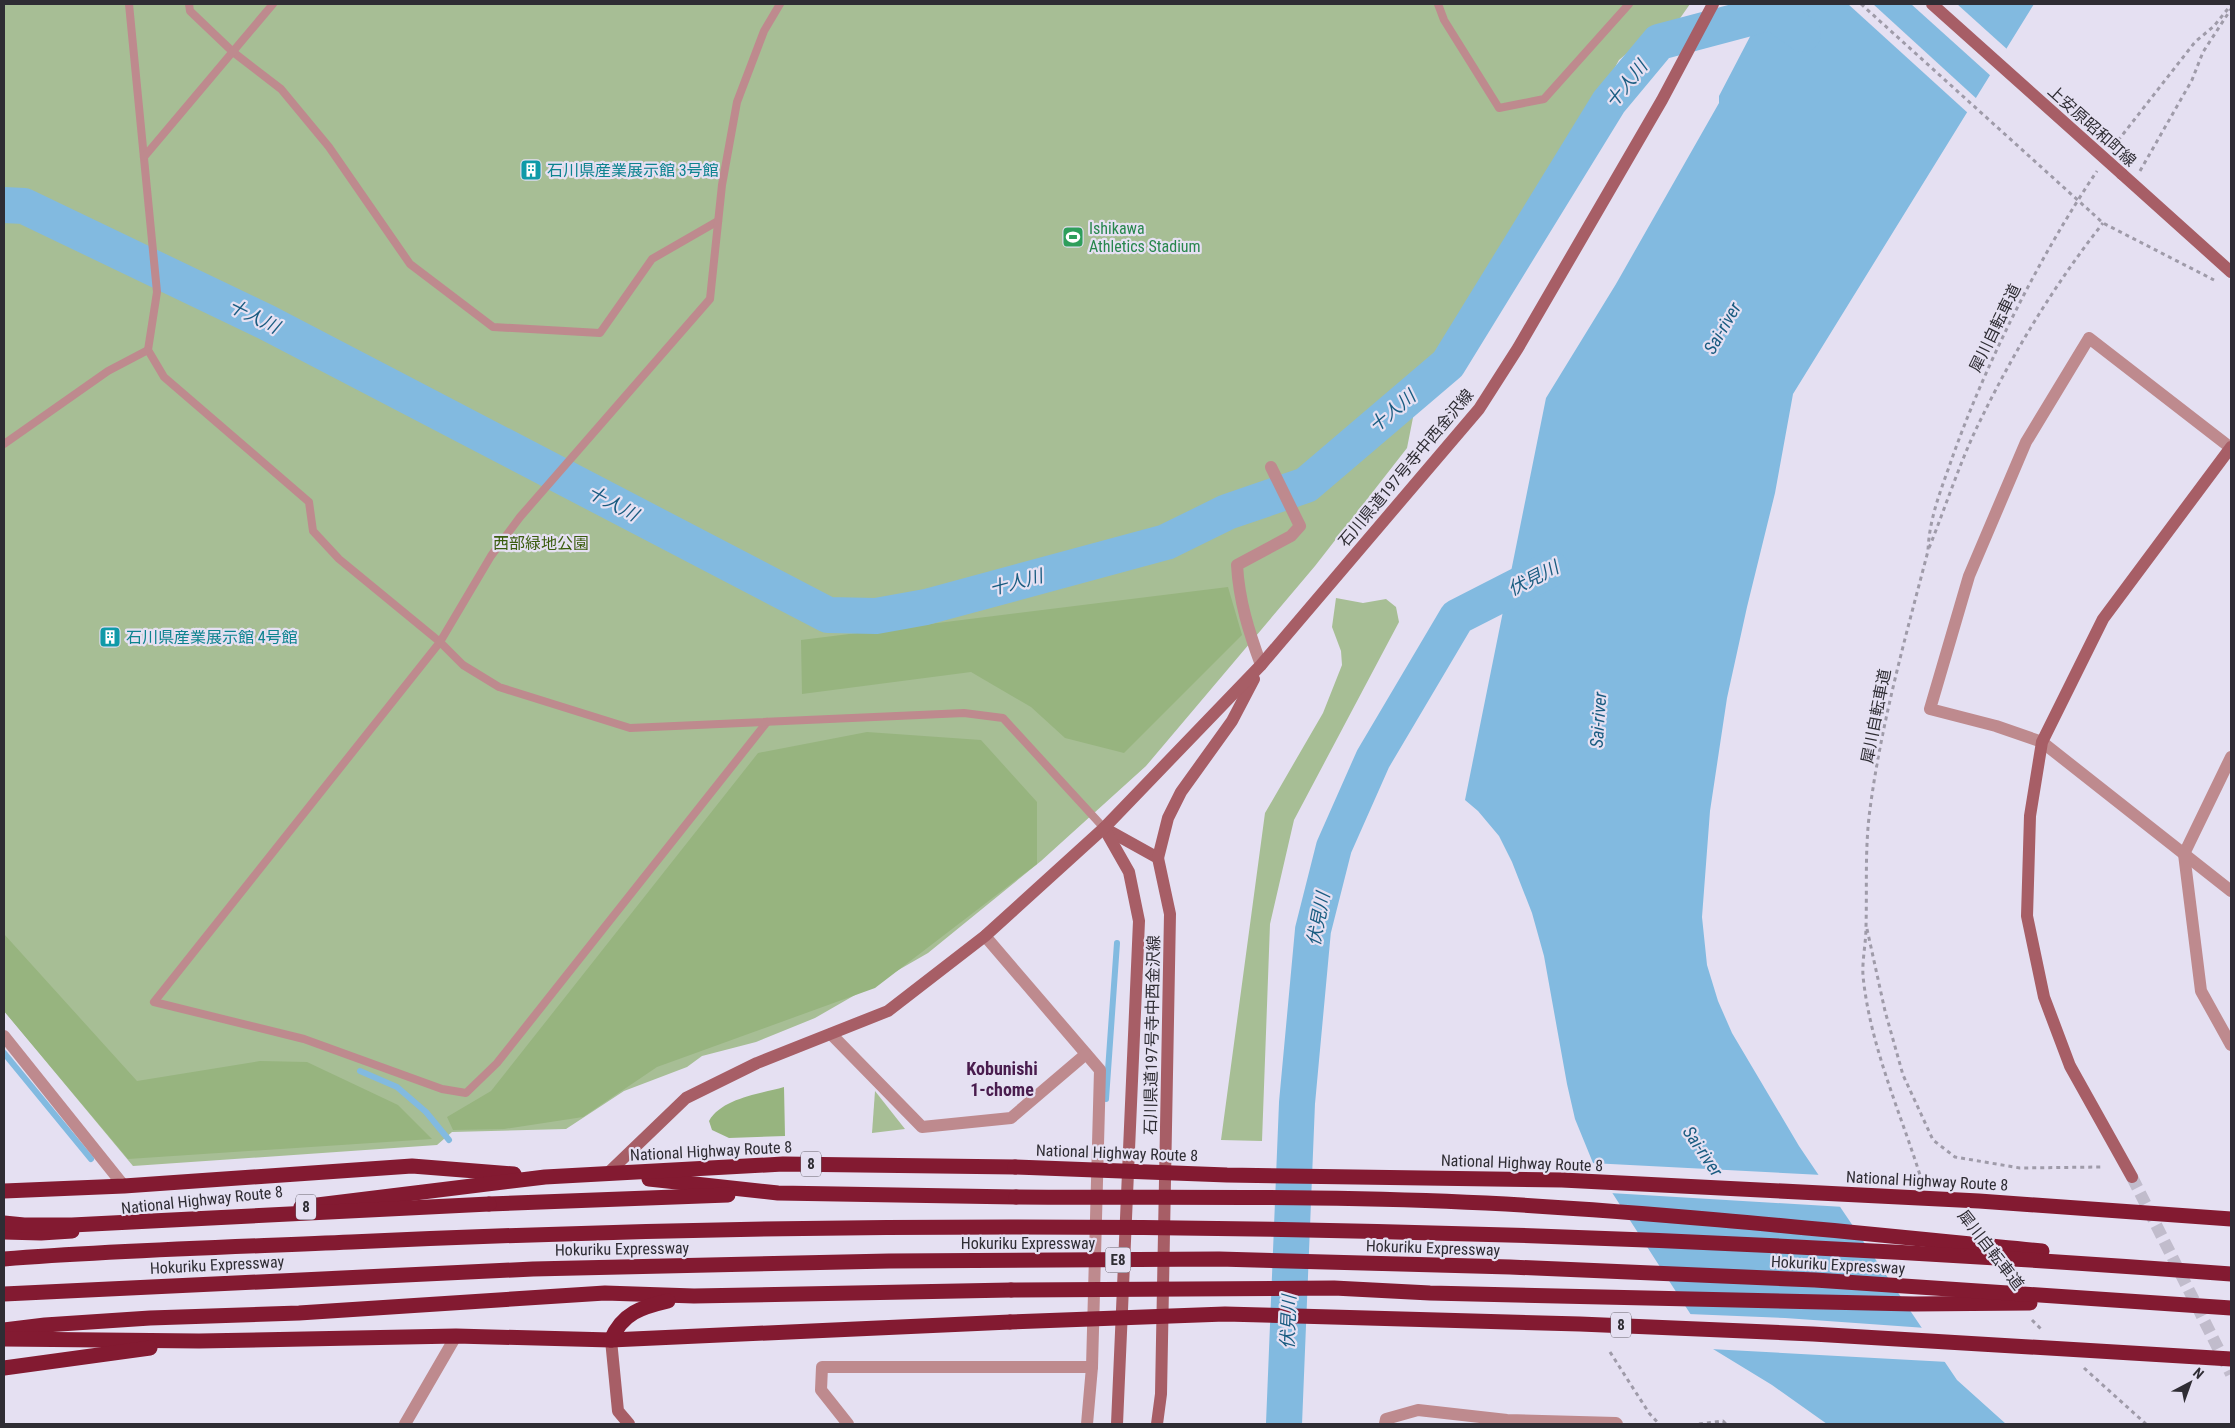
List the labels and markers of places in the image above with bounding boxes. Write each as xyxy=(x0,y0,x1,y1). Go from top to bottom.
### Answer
building icon: 石川県産業展示館 3号館 xyxy=(519,158,543,182)
place label: 石川県産業展示館 3号館 xyxy=(547,161,719,180)
place label: Ishikawa Athletics Stadium xyxy=(1089,219,1201,256)
sports icon: Ishikawa Athletics Stadium xyxy=(1061,225,1085,249)
building icon: 石川県産業展示館 4号館 xyxy=(98,625,122,649)
place label: 石川県産業展示館 4号館 xyxy=(126,628,298,647)

